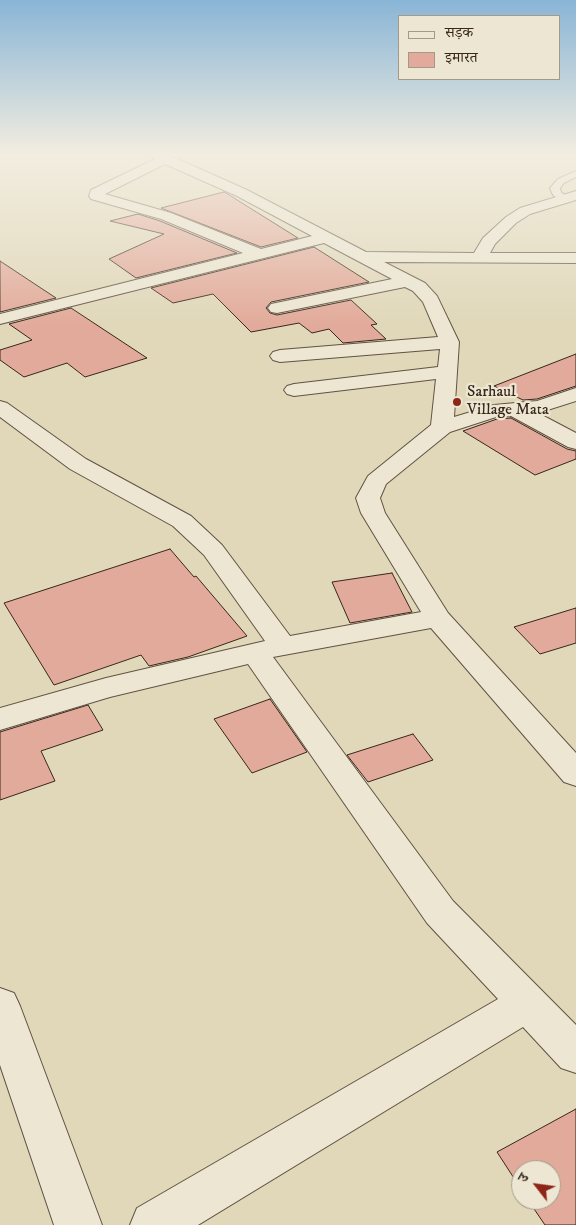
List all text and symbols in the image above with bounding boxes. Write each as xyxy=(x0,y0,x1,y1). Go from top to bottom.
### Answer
legend xyxy=(398,15,561,80)
text: सड़क xyxy=(445,23,473,42)
text: इमारत xyxy=(445,48,478,67)
place label: Sarhaul Village Mata xyxy=(467,383,549,421)
marker: Sarhaul Village Mata xyxy=(451,396,463,408)
north arrow xyxy=(511,1160,561,1210)
text: उ xyxy=(514,1170,533,1186)

